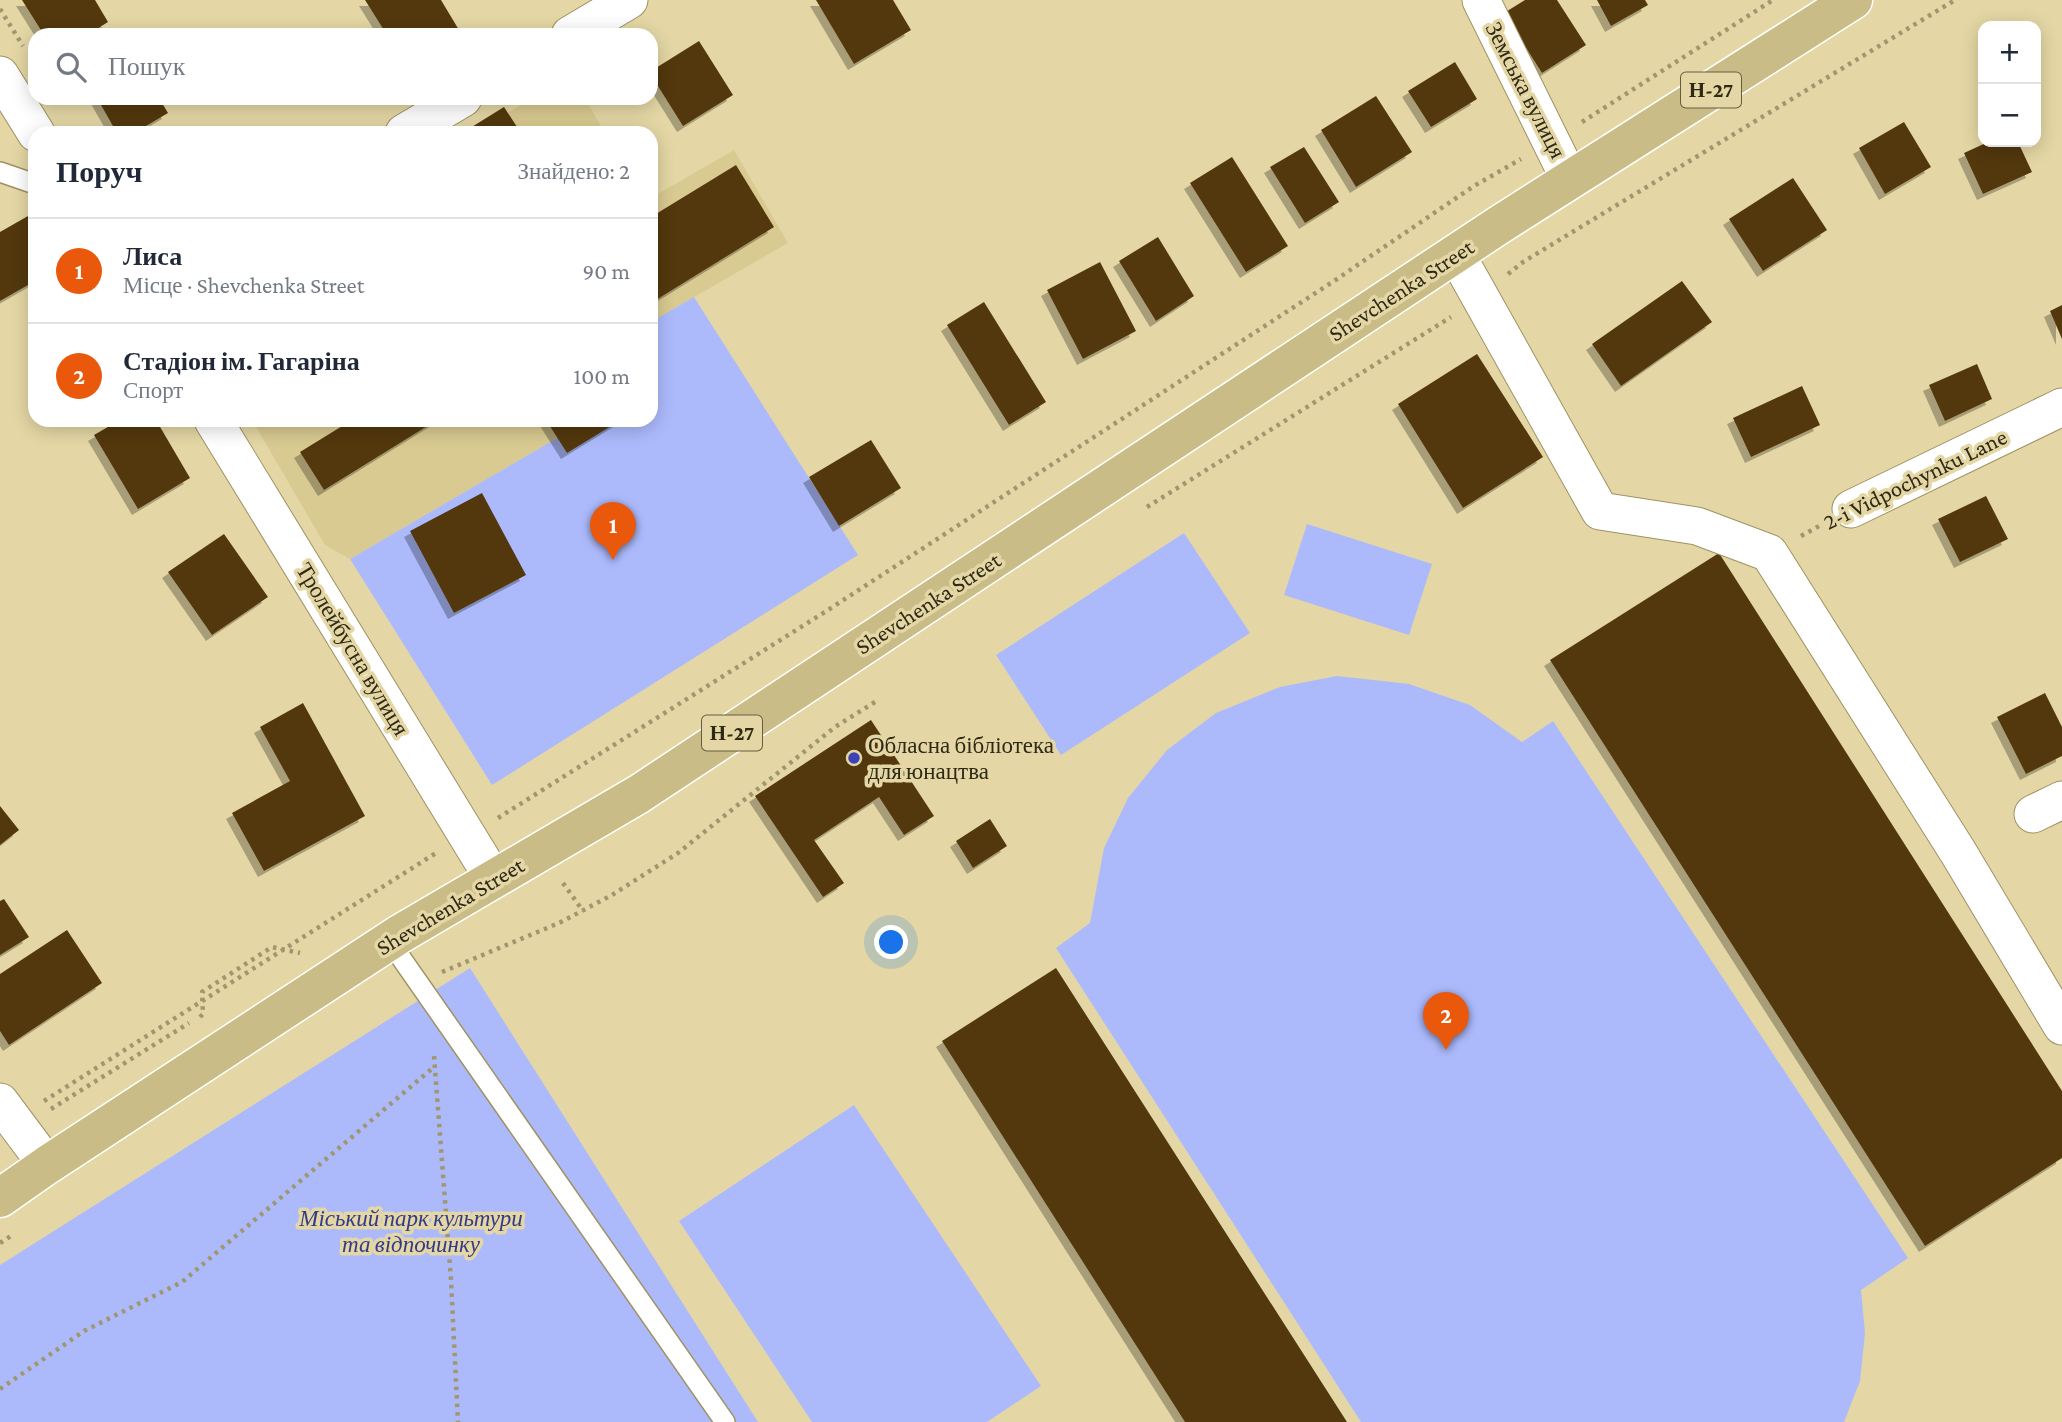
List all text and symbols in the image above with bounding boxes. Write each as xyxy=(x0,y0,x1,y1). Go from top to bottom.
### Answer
street label: Земська вулиця xyxy=(1480,17,1572,163)
map controls xyxy=(1978,21,2041,147)
button: + xyxy=(1978,21,2041,84)
search box xyxy=(28,28,658,105)
icon: search xyxy=(52,48,90,86)
text: Пошук xyxy=(108,52,185,81)
road number: Н-27 xyxy=(1681,72,1741,108)
button: − xyxy=(1978,84,2041,147)
text: Поруч xyxy=(56,155,143,188)
text: Знайдено: 2 xyxy=(517,158,630,184)
street label: Shevchenka Street xyxy=(1324,233,1479,347)
text: Лиса xyxy=(123,242,182,271)
text: 1 xyxy=(75,258,83,284)
text: 90 m xyxy=(583,258,630,284)
text: Місце · Shevchenka Street xyxy=(123,272,364,298)
text: Стадіон ім. Гагаріна xyxy=(123,347,360,376)
text: 2 xyxy=(73,363,85,389)
text: 100 m xyxy=(574,363,630,389)
text: Спорт xyxy=(123,377,183,403)
street label: 2-i Vidpochynku Lane xyxy=(1819,423,2011,535)
pin: 1 xyxy=(590,502,636,560)
street label: Shevchenka Street xyxy=(851,546,1006,660)
street label: Тролейбусна вулиця xyxy=(291,558,415,740)
road number: Н-27 xyxy=(702,716,762,750)
place label: Обласна бібліотека для юнацтва xyxy=(868,732,1054,784)
marker: Обласна бібліотека для юнацтва xyxy=(846,750,862,766)
street label: Shevchenka Street xyxy=(371,852,529,960)
your location xyxy=(874,925,908,959)
pin: 2 xyxy=(1423,992,1469,1050)
park label: Міський парк культури та відпочинку xyxy=(298,1205,523,1257)

